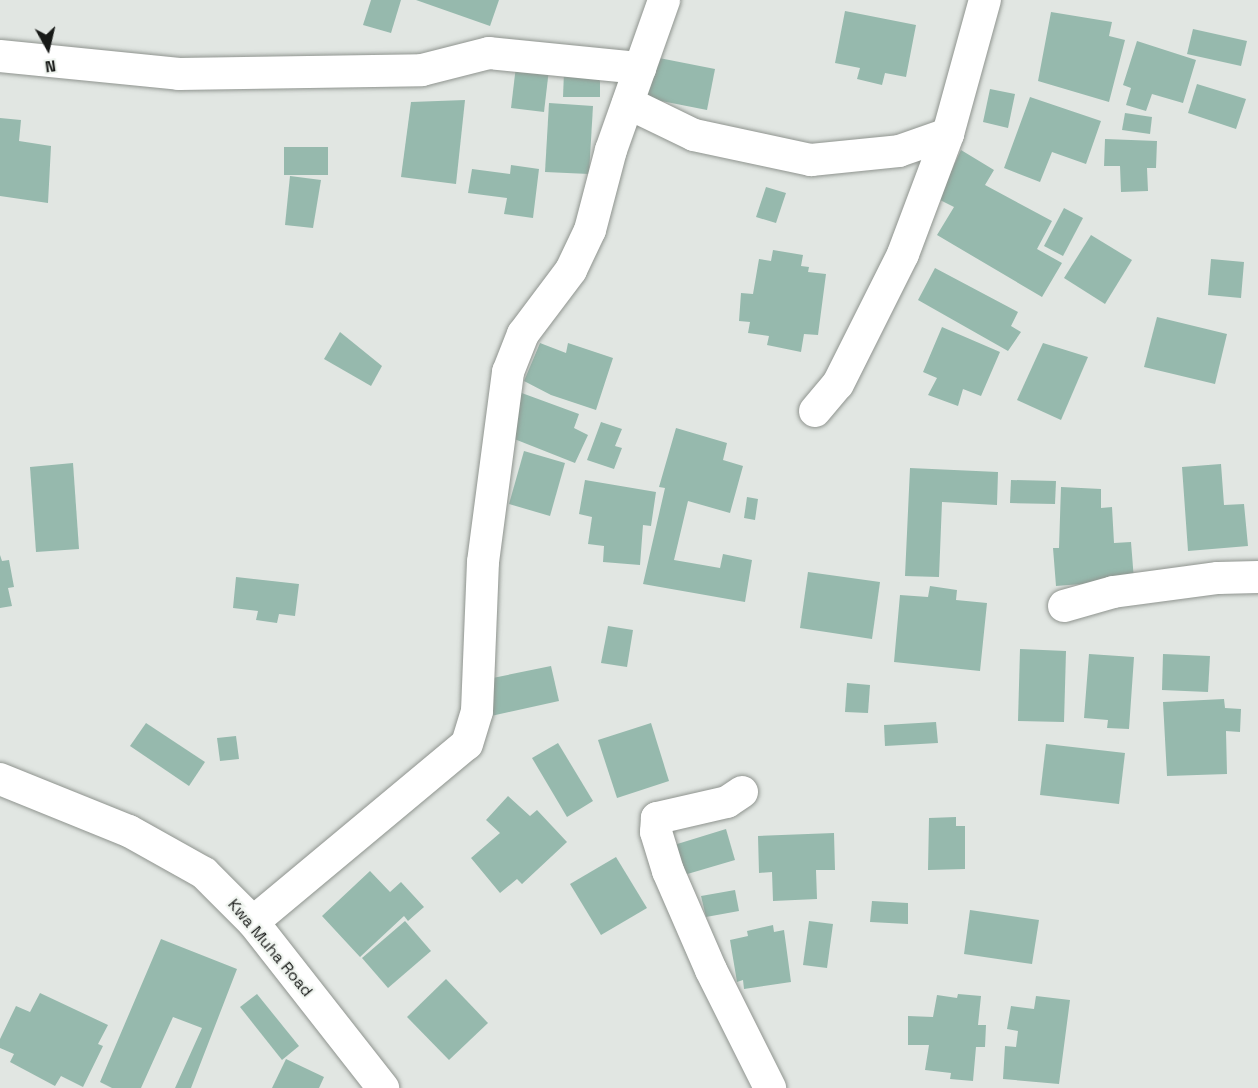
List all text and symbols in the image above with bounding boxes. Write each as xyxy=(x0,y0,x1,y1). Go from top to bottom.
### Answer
north arrow xyxy=(18,18,78,78)
text: N xyxy=(44,55,57,77)
street label: Kwa Muha Road xyxy=(224,895,316,1001)

